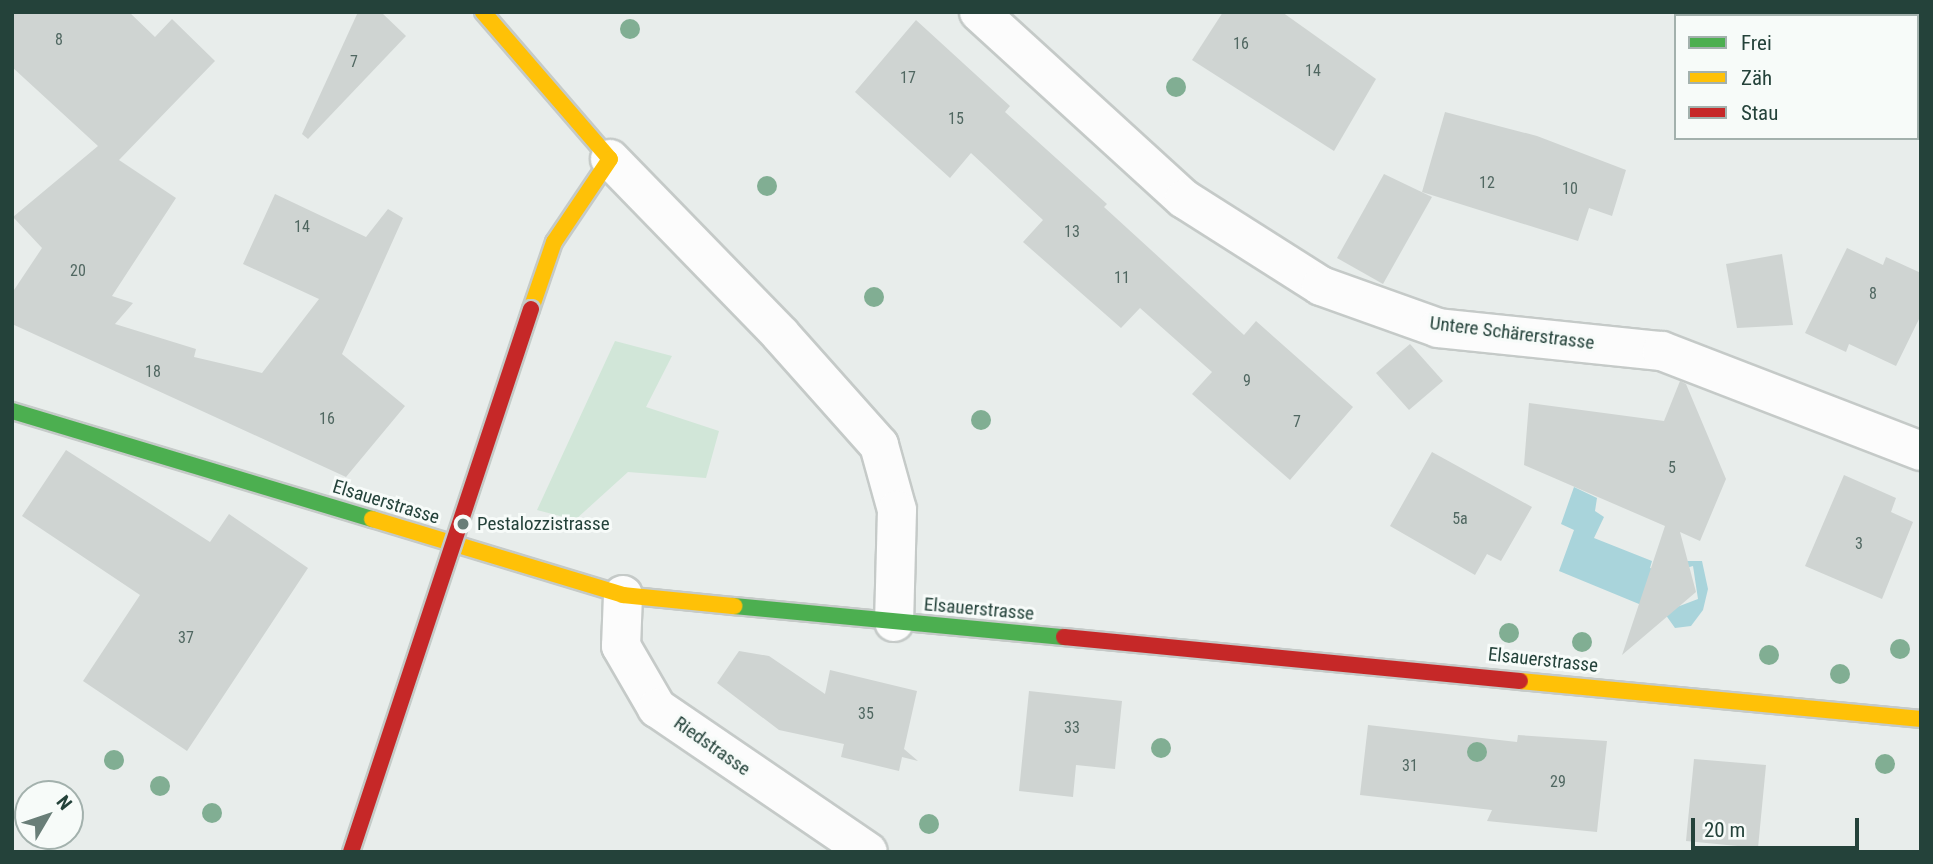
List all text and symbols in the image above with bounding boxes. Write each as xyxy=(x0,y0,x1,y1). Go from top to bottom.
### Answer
legend xyxy=(1674,14,1919,140)
house number: 8 xyxy=(55,30,63,50)
text: Frei xyxy=(1741,31,1772,55)
house number: 16 xyxy=(1233,34,1249,54)
house number: 7 xyxy=(350,52,358,72)
house number: 14 xyxy=(1305,61,1321,81)
text: Zäh xyxy=(1741,66,1772,90)
house number: 17 xyxy=(900,68,916,88)
text: Stau xyxy=(1741,101,1778,125)
house number: 15 xyxy=(948,109,964,129)
house number: 12 xyxy=(1479,173,1495,193)
house number: 10 xyxy=(1562,179,1578,199)
house number: 14 xyxy=(294,217,310,237)
house number: 13 xyxy=(1064,222,1080,242)
house number: 20 xyxy=(70,261,86,281)
house number: 11 xyxy=(1114,268,1130,288)
house number: 8 xyxy=(1869,284,1877,304)
street label: Untere Schärerstrasse xyxy=(1428,312,1596,354)
house number: 18 xyxy=(145,362,161,382)
house number: 9 xyxy=(1243,371,1251,391)
house number: 16 xyxy=(319,409,335,429)
house number: 7 xyxy=(1293,412,1301,432)
house number: 5 xyxy=(1668,458,1676,478)
street label: Elsauerstrasse xyxy=(330,475,442,529)
house number: 5a xyxy=(1452,509,1468,529)
place label: Pestalozzistrasse xyxy=(477,513,610,535)
marker: Pestalozzistrasse xyxy=(455,516,471,532)
house number: 3 xyxy=(1855,534,1863,554)
street label: Elsauerstrasse xyxy=(923,593,1035,625)
house number: 37 xyxy=(178,628,194,648)
street label: Elsauerstrasse xyxy=(1487,643,1599,677)
house number: 35 xyxy=(858,704,874,724)
street label: Riedstrasse xyxy=(669,711,755,781)
house number: 33 xyxy=(1064,718,1080,738)
house number: 31 xyxy=(1402,756,1418,776)
house number: 29 xyxy=(1550,772,1566,792)
north arrow xyxy=(14,780,84,850)
text: N xyxy=(52,791,77,814)
scale bar xyxy=(1695,804,1863,848)
text: 20 m xyxy=(1704,818,1745,842)

